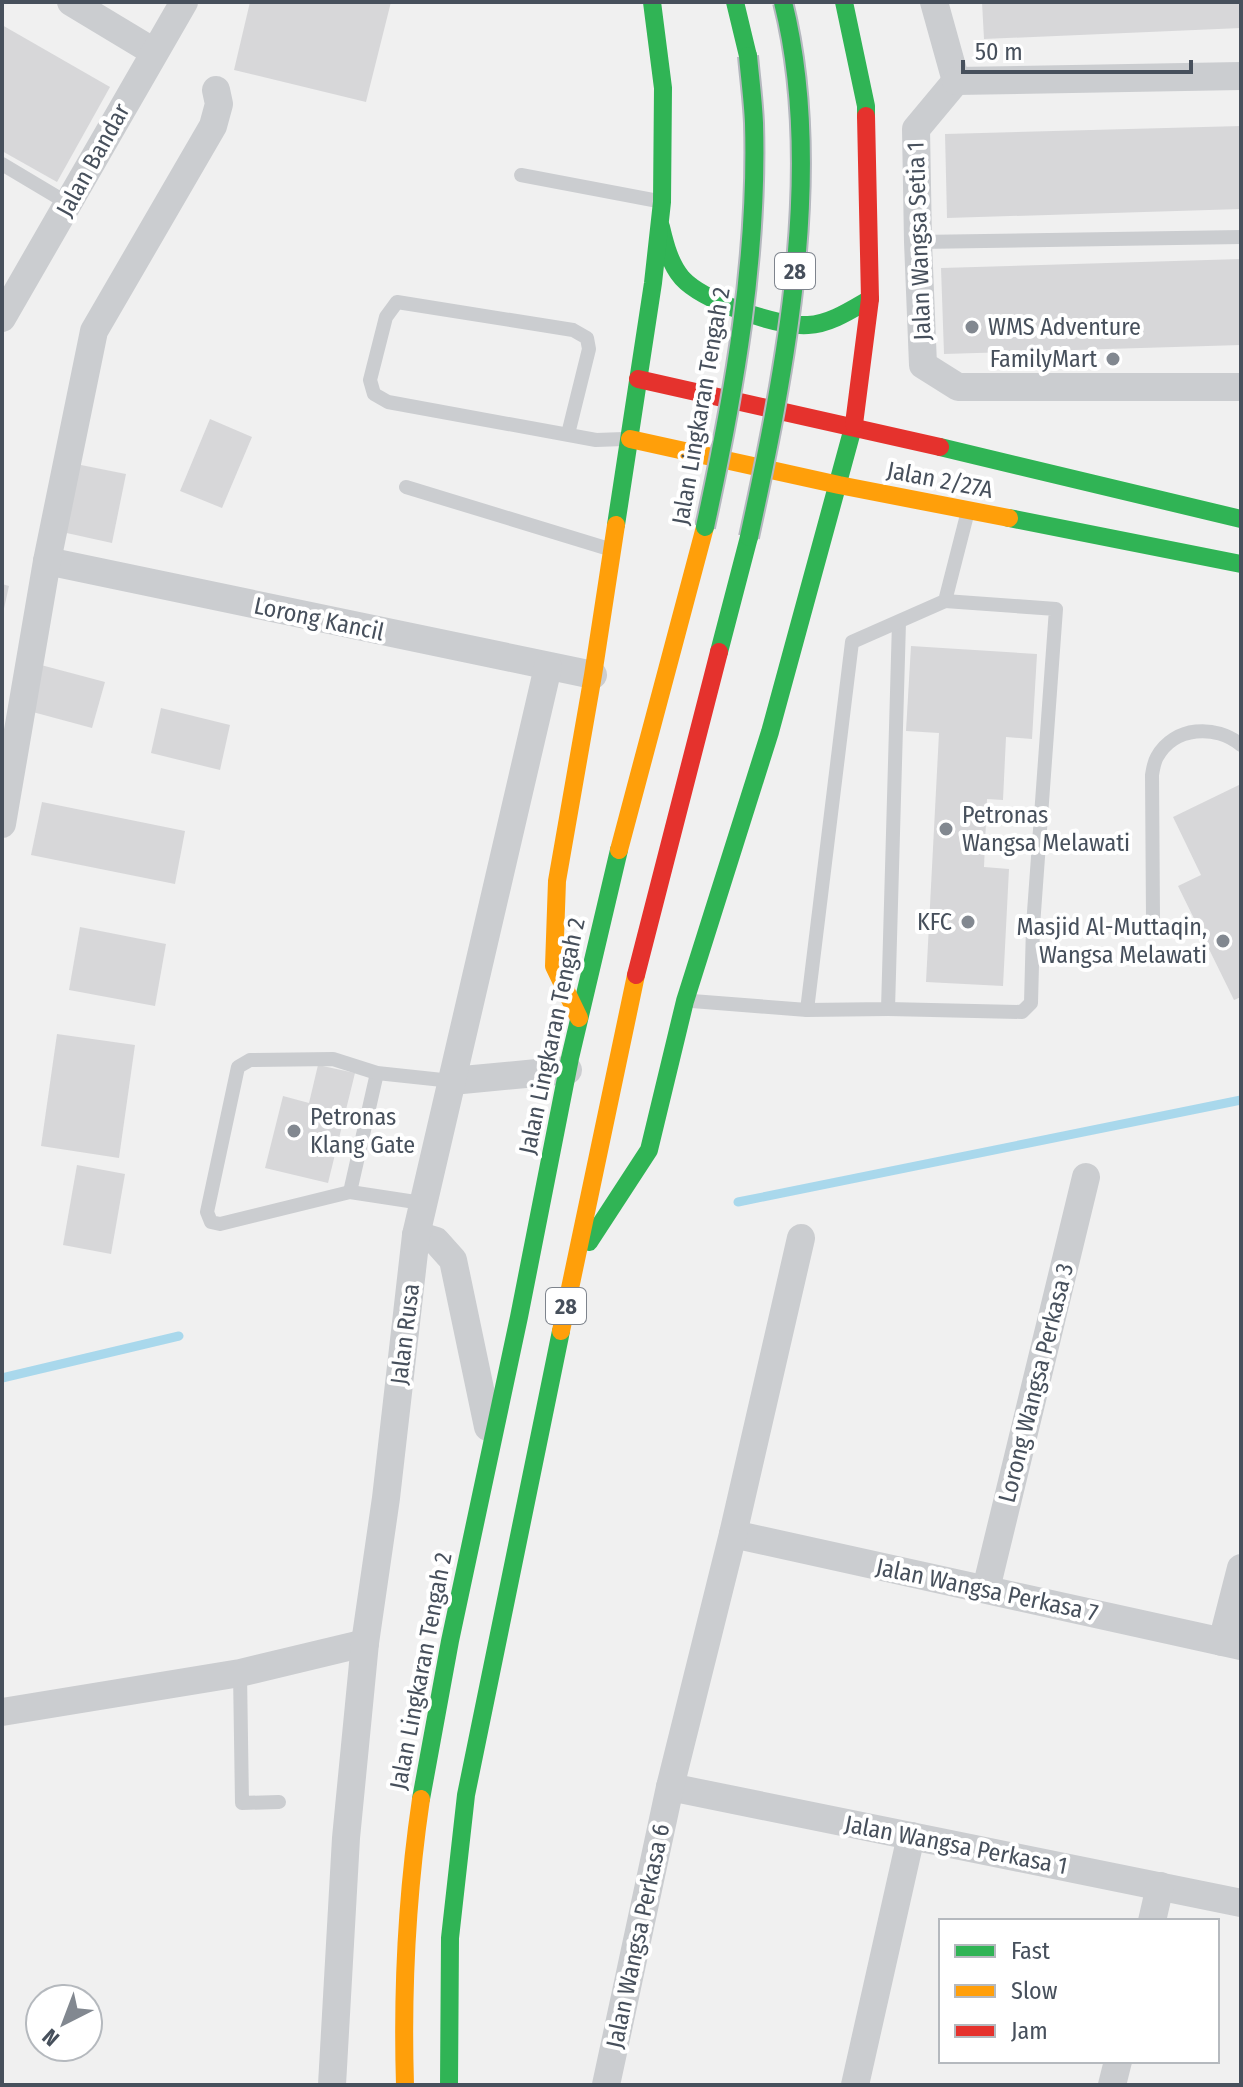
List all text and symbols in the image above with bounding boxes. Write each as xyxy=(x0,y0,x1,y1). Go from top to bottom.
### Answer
scale bar xyxy=(963,24,1191,74)
text: 50 m xyxy=(975,38,1023,66)
street label: Jalan Bandar xyxy=(50,98,136,221)
street label: Jalan Wangsa Setia 1 xyxy=(902,141,936,341)
road number: 28 xyxy=(775,253,815,289)
street label: Jalan Lingkaran Tengah 2 xyxy=(666,285,736,527)
place label: WMS Adventure xyxy=(988,313,1141,341)
marker: WMS Adventure xyxy=(963,318,981,336)
place label: FamilyMart xyxy=(990,345,1097,373)
marker: FamilyMart xyxy=(1104,350,1122,368)
street label: Jalan 2/27A xyxy=(885,456,996,504)
street label: Lorong Kancil xyxy=(251,592,387,646)
place label: Petronas Wangsa Melawati xyxy=(962,801,1130,857)
marker: Petronas Wangsa Melawati xyxy=(937,820,955,838)
place label: KFC xyxy=(917,908,952,936)
marker: KFC xyxy=(959,913,977,931)
place label: Masjid Al-Muttaqin, Wangsa Melawati xyxy=(1016,913,1207,969)
street label: Jalan Lingkaran Tengah 2 xyxy=(513,915,591,1157)
marker: Masjid Al-Muttaqin, Wangsa Melawati xyxy=(1214,932,1232,950)
place label: Petronas Klang Gate xyxy=(310,1103,415,1159)
marker: Petronas Klang Gate xyxy=(285,1122,303,1140)
street label: Lorong Wangsa Perkasa 3 xyxy=(993,1260,1079,1506)
street label: Jalan Rusa xyxy=(385,1282,425,1386)
road number: 28 xyxy=(546,1288,586,1324)
street label: Jalan Lingkaran Tengah 2 xyxy=(384,1550,458,1792)
street label: Jalan Wangsa Perkasa 7 xyxy=(873,1553,1101,1627)
street label: Jalan Wangsa Perkasa 1 xyxy=(842,1810,1070,1880)
street label: Jalan Wangsa Perkasa 6 xyxy=(601,1821,675,2051)
legend xyxy=(939,1919,1219,2063)
text: Fast xyxy=(1011,1937,1050,1965)
text: Slow xyxy=(1011,1977,1058,2005)
north arrow xyxy=(24,1983,104,2063)
text: Jam xyxy=(1011,2017,1048,2045)
text: N xyxy=(37,2023,65,2052)

